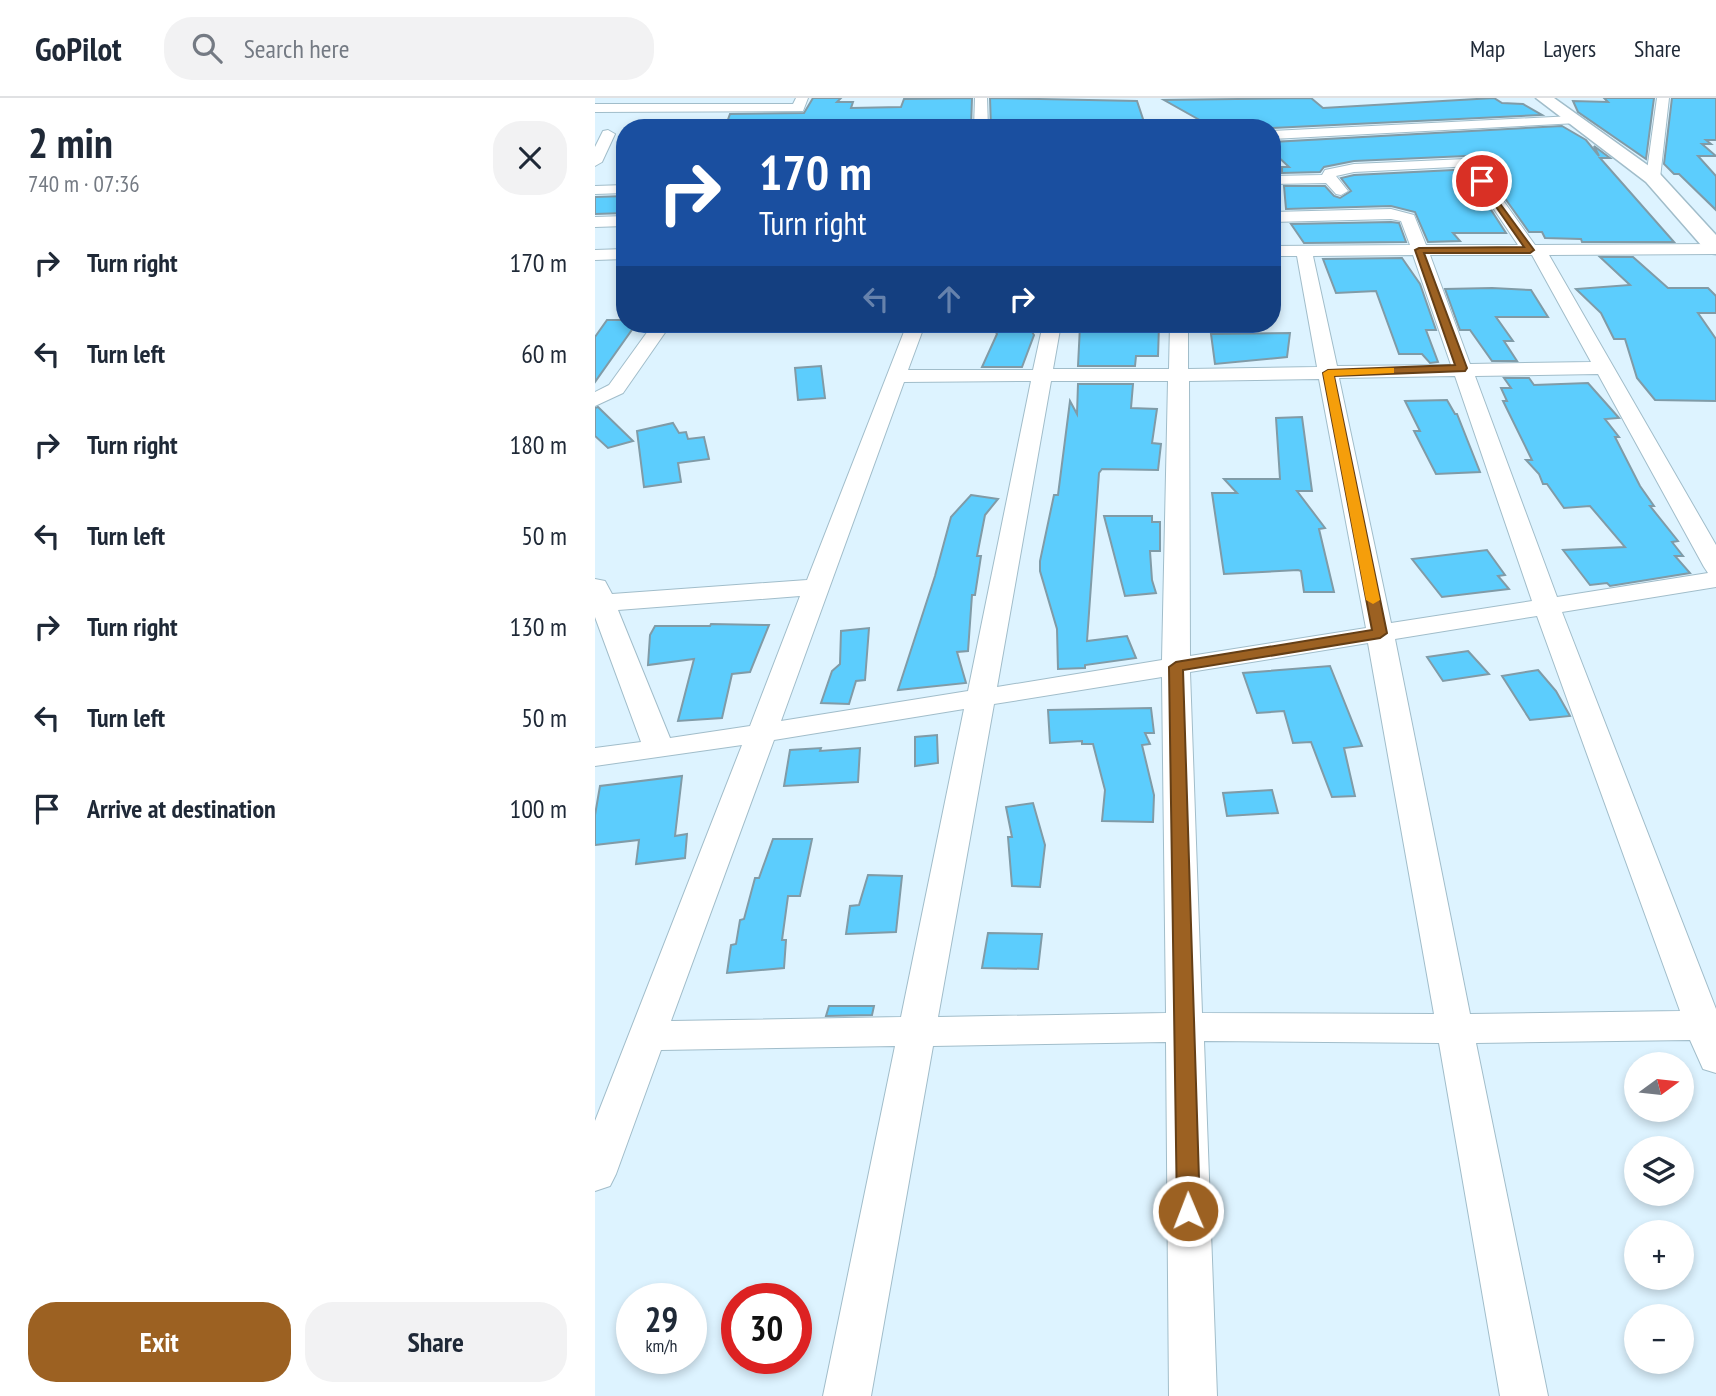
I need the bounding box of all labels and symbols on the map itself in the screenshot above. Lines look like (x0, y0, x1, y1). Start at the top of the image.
pin (1452, 151, 1512, 211)
north arrow (1624, 1052, 1694, 1122)
position arrow (1151, 1174, 1225, 1248)
speed limit sign: 30 (721, 1283, 812, 1374)

